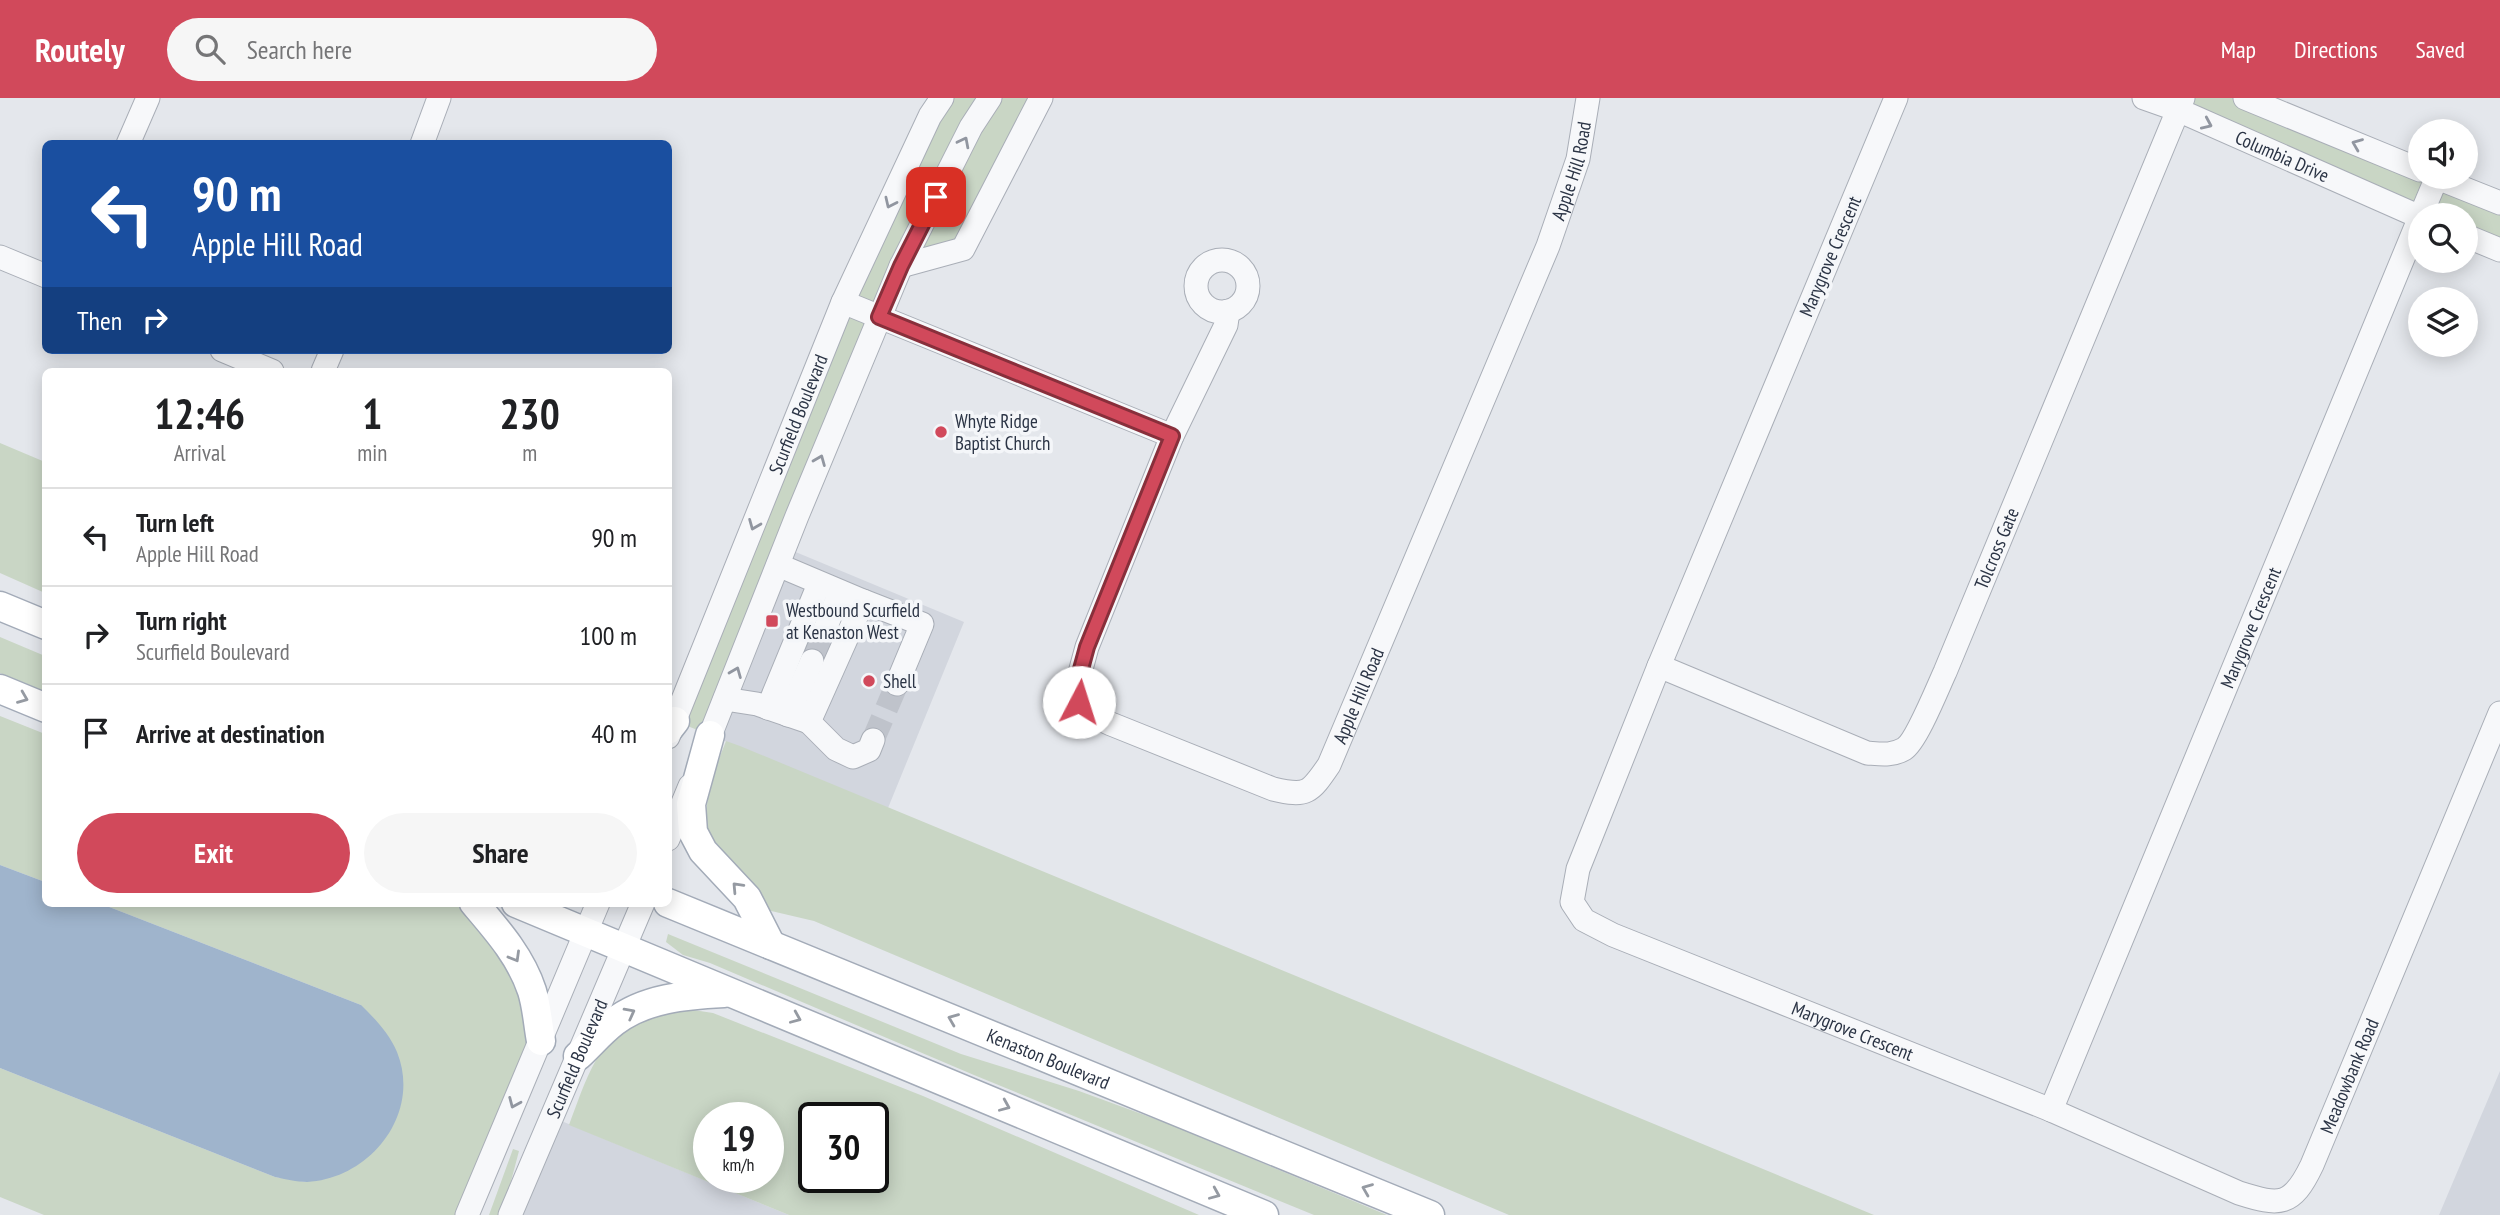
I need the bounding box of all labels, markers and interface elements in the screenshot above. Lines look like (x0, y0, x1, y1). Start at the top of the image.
search box (167, 18, 657, 81)
text: Routely (35, 28, 125, 71)
icon: search (191, 30, 229, 68)
text: Search here (247, 33, 352, 66)
text: Map (2221, 34, 2256, 65)
text: Directions (2294, 34, 2378, 65)
text: Saved (2416, 34, 2465, 65)
one-way arrow (2200, 116, 2213, 130)
map controls (2408, 119, 2478, 357)
button: sound (2408, 119, 2478, 189)
street label: Apple Hill Road (1546, 120, 1596, 223)
street label: Columbia Drive (2232, 125, 2333, 187)
one-way arrow (955, 136, 969, 149)
one-way arrow (2352, 139, 2364, 153)
text: 90 m (192, 161, 281, 225)
pin (906, 167, 966, 227)
icon: left (77, 168, 168, 259)
icon: arrive (917, 178, 955, 216)
street label: Marygrove Crescent (1794, 191, 1866, 320)
one-way arrow (884, 196, 898, 208)
button: search (2408, 203, 2478, 273)
text: Apple Hill Road (192, 223, 363, 265)
button: layers (2408, 287, 2478, 357)
icon: right (136, 301, 174, 339)
text: Then (77, 304, 122, 337)
street label: Scurfield Boulevard (763, 351, 833, 478)
text: 12:46 (154, 386, 245, 441)
text: 1 (362, 386, 382, 441)
text: 230 (500, 386, 560, 441)
place label: Whyte Ridge Baptist Church (955, 409, 1050, 455)
marker: Whyte Ridge Baptist Church (933, 424, 949, 440)
text: Arrival (174, 438, 226, 467)
text: min (357, 438, 387, 467)
text: m (522, 438, 537, 467)
one-way arrow (812, 455, 826, 468)
street label: Tolcross Gate (1969, 504, 2024, 593)
text: Turn left (136, 506, 214, 539)
icon: left (77, 518, 115, 556)
one-way arrow (748, 519, 762, 531)
text: 90 m (591, 521, 637, 554)
text: Apple Hill Road (136, 539, 259, 568)
street label: Marygrove Crescent (2215, 563, 2286, 692)
place label: Westbound Scurfield at Kenaston West (786, 598, 920, 644)
text: Turn right (136, 604, 227, 637)
marker: Westbound Scurfield at Kenaston West (764, 613, 780, 629)
icon: right (77, 616, 115, 654)
text: 100 m (579, 619, 637, 652)
text: Scurfield Boulevard (136, 637, 290, 666)
street label: Apple Hill Road (1327, 644, 1389, 747)
position arrow (1042, 665, 1116, 739)
one-way arrow (727, 666, 741, 678)
place label: Shell (883, 669, 917, 693)
marker: Shell (861, 673, 877, 689)
one-way arrow (16, 690, 28, 704)
icon: arrive (77, 714, 115, 752)
text: Arrive at destination (136, 717, 325, 750)
text: 40 m (591, 717, 637, 750)
button: Exit (77, 813, 350, 893)
button: Share (364, 813, 637, 893)
one-way arrow (732, 882, 745, 895)
one-way arrow (507, 950, 520, 963)
street label: Scurfield Boulevard (541, 995, 613, 1122)
street label: Marygrove Crescent (1789, 996, 1918, 1066)
one-way arrow (623, 1008, 636, 1021)
one-way arrow (789, 1010, 801, 1024)
one-way arrow (947, 1014, 959, 1028)
street label: Meadowbank Road (2314, 1015, 2384, 1137)
street label: Kenaston Boulevard (983, 1023, 1113, 1095)
one-way arrow (508, 1096, 522, 1108)
one-way arrow (998, 1098, 1011, 1112)
speed limit sign: 30 (798, 1102, 889, 1193)
text: 19 (722, 1115, 755, 1161)
text: km/h (723, 1153, 754, 1176)
one-way arrow (1361, 1183, 1374, 1197)
one-way arrow (1208, 1186, 1220, 1200)

